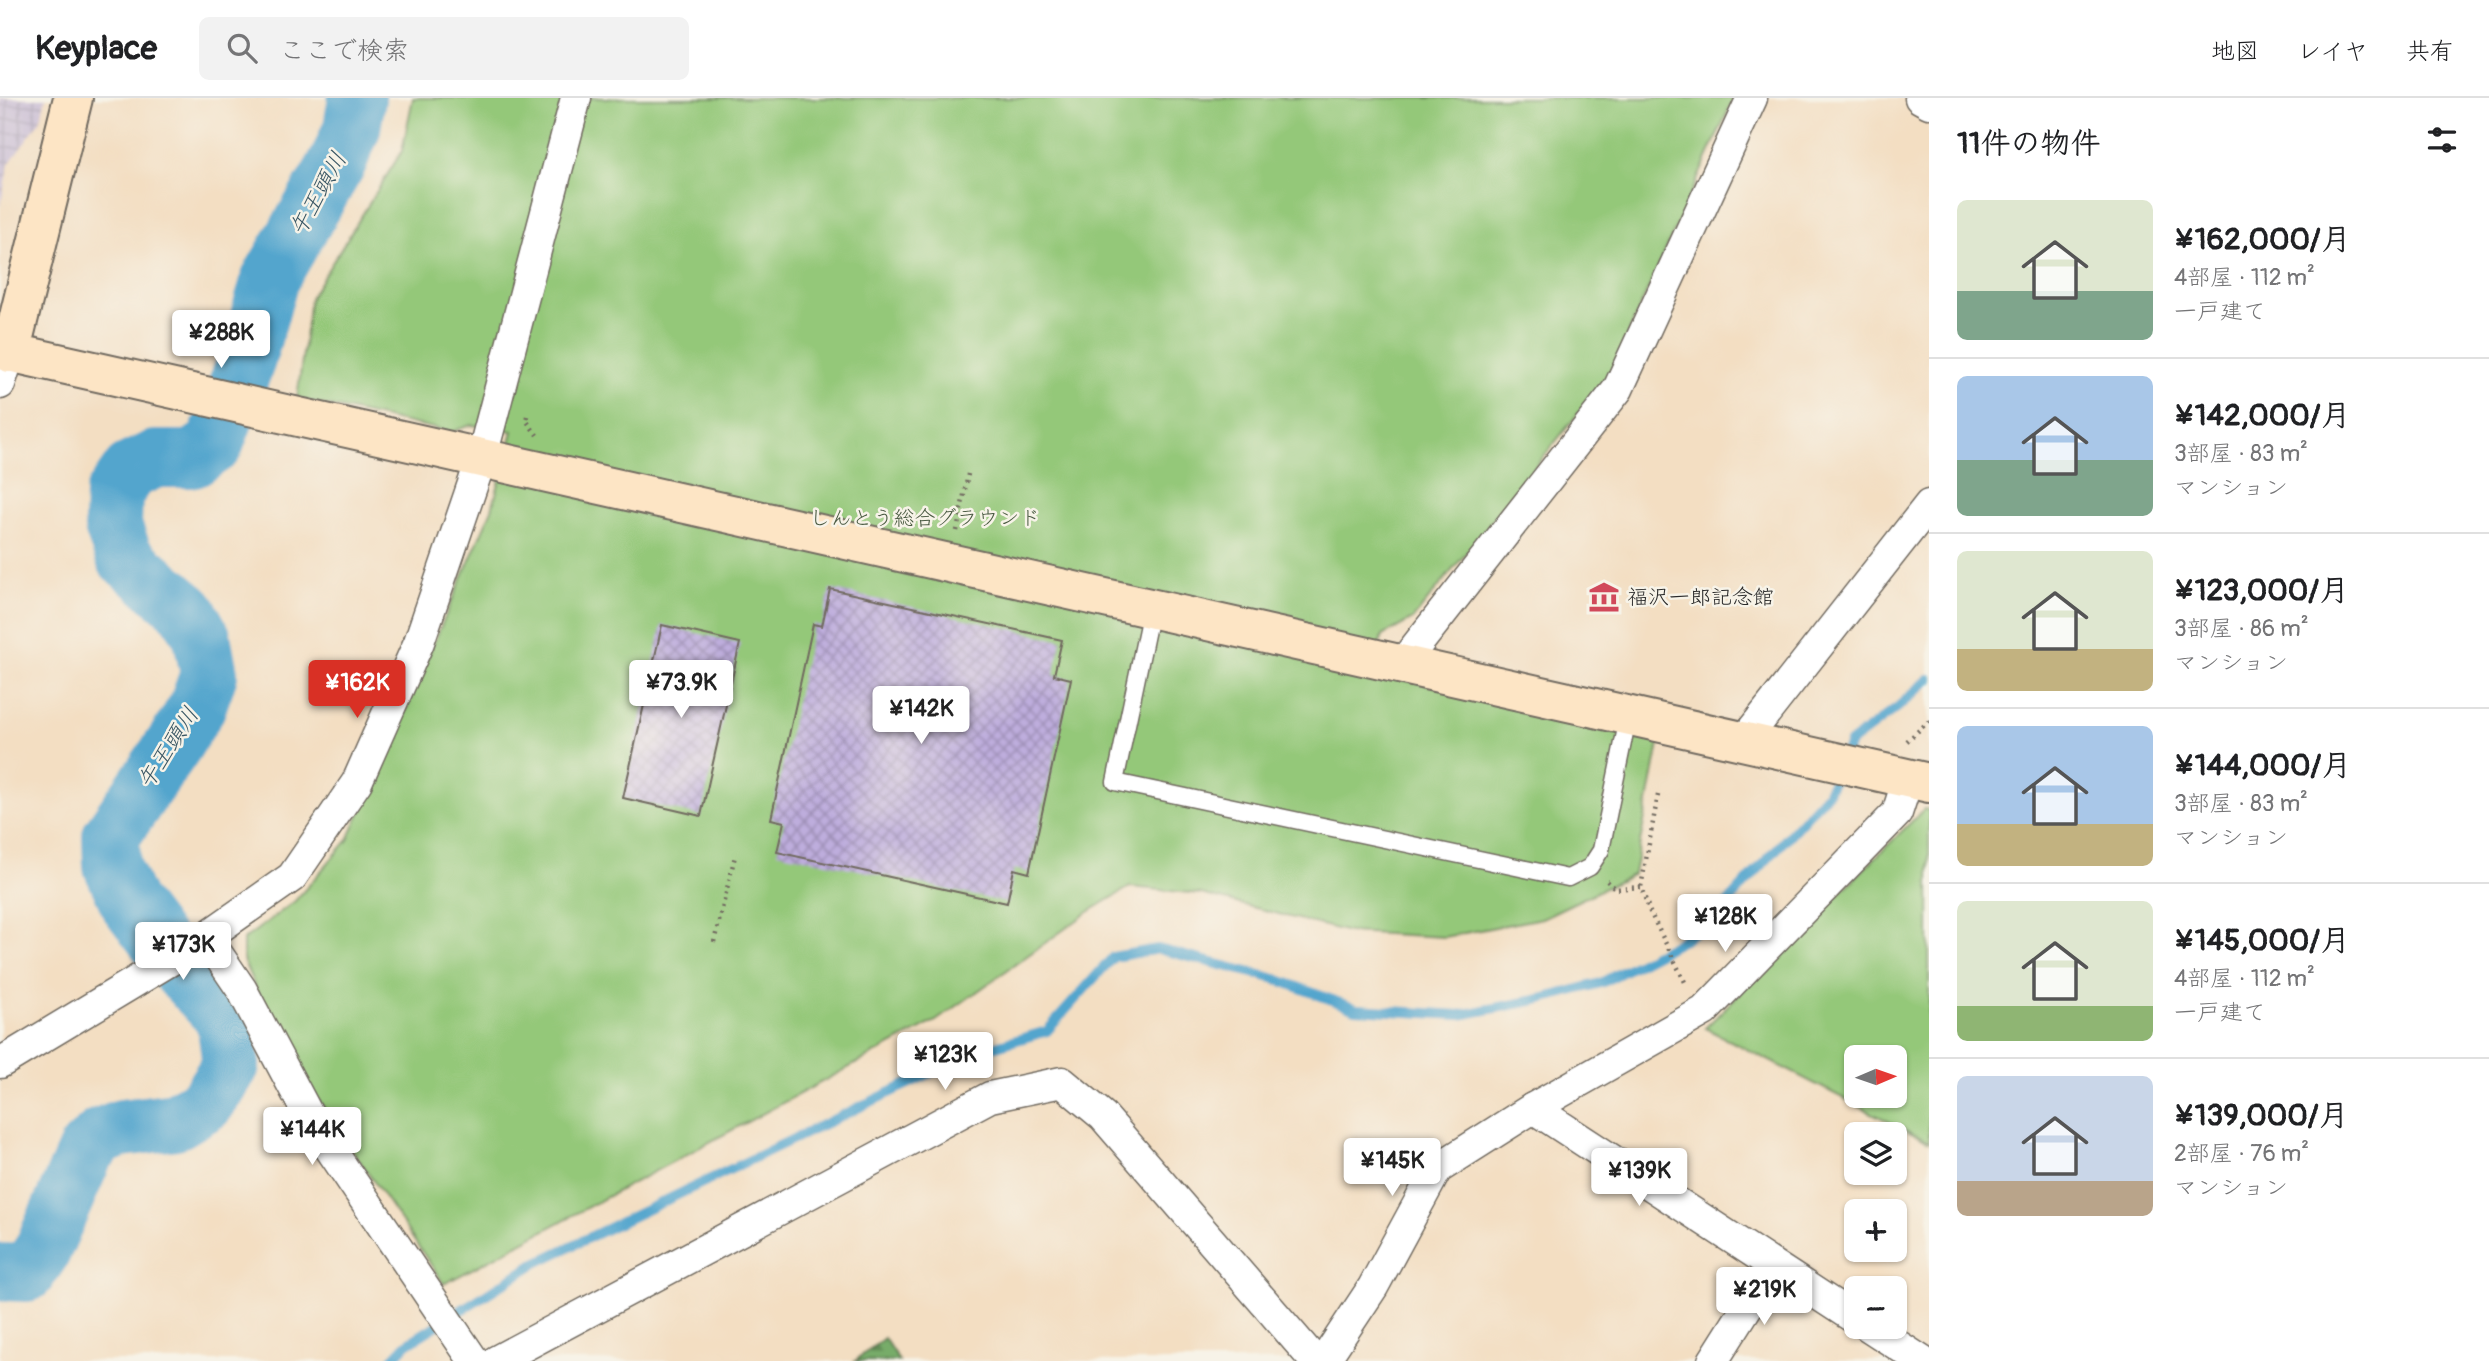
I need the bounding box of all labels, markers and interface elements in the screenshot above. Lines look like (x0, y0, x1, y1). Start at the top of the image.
search box (199, 17, 689, 80)
text: Keyplace (35, 28, 157, 69)
icon: search (223, 29, 261, 67)
text: ここで検索 (279, 35, 409, 67)
text: 地図 (2211, 37, 2259, 66)
text: レイヤ (2297, 37, 2368, 66)
text: 共有 (2406, 37, 2454, 66)
icon: filters (2423, 121, 2461, 159)
text: 11件の物件 (1957, 125, 2100, 162)
water label: 午王頭川 (283, 147, 353, 241)
text: ¥162,000/月 (2174, 221, 2351, 258)
icon: home (2013, 228, 2097, 312)
text: 4部屋 · 112 m² (2174, 263, 2315, 292)
text: 一戸建て (2174, 297, 2266, 326)
pin: ¥288K (172, 310, 270, 370)
text: ¥288K (188, 318, 254, 347)
text: ¥142,000/月 (2174, 397, 2351, 434)
icon: home (2013, 404, 2097, 488)
text: 3部屋 · 83 m² (2174, 439, 2308, 468)
text: マンション (2174, 473, 2288, 502)
park label: しんとう総合グラウンド (810, 505, 1041, 532)
text: ¥123,000/月 (2174, 572, 2349, 609)
icon: home (2013, 579, 2097, 663)
museum icon: 福沢一郎記念館 (1587, 580, 1621, 614)
place label: 福沢一郎記念館 (1627, 584, 1774, 611)
text: 3部屋 · 86 m² (2174, 614, 2309, 643)
text: マンション (2174, 648, 2288, 677)
pin: ¥162K (308, 660, 406, 720)
pin: ¥73.9K (624, 660, 738, 720)
text: ¥162K (324, 668, 390, 697)
text: ¥73.9K (645, 668, 717, 697)
pin: ¥142K (872, 686, 970, 746)
text: ¥142K (888, 694, 954, 723)
water label: 午王頭川 (131, 702, 205, 794)
text: ¥144,000/月 (2174, 747, 2351, 784)
icon: home (2013, 754, 2097, 838)
text: 3部屋 · 83 m² (2174, 789, 2308, 818)
text: マンション (2174, 823, 2288, 852)
pin: ¥128K (1676, 894, 1774, 954)
text: ¥128K (1693, 902, 1757, 931)
pin: ¥173K (134, 922, 232, 982)
text: ¥145,000/月 (2174, 922, 2350, 959)
icon: home (2013, 929, 2097, 1013)
text: ¥173K (151, 930, 215, 959)
text: 4部屋 · 112 m² (2174, 964, 2315, 993)
text: 一戸建て (2174, 998, 2266, 1027)
pin: ¥123K (896, 1032, 994, 1092)
text: ¥123K (913, 1040, 977, 1069)
north arrow (1844, 1045, 1908, 1108)
map controls (1844, 1045, 1907, 1339)
text: ¥139,000/月 (2174, 1097, 2349, 1134)
icon: home (2013, 1104, 2097, 1188)
pin: ¥144K (263, 1108, 361, 1167)
text: ¥144K (279, 1115, 345, 1144)
button: layers (1844, 1122, 1907, 1185)
pin: ¥145K (1343, 1138, 1441, 1198)
text: 2部屋 · 76 m² (2174, 1139, 2309, 1168)
text: ¥145K (1360, 1146, 1424, 1175)
pin: ¥139K (1590, 1148, 1688, 1208)
text: ¥139K (1607, 1156, 1671, 1185)
text: マンション (2174, 1173, 2288, 1202)
button: + (1844, 1199, 1907, 1262)
pin: ¥219K (1715, 1268, 1813, 1327)
text: ¥219K (1732, 1275, 1796, 1304)
button: − (1844, 1276, 1907, 1339)

